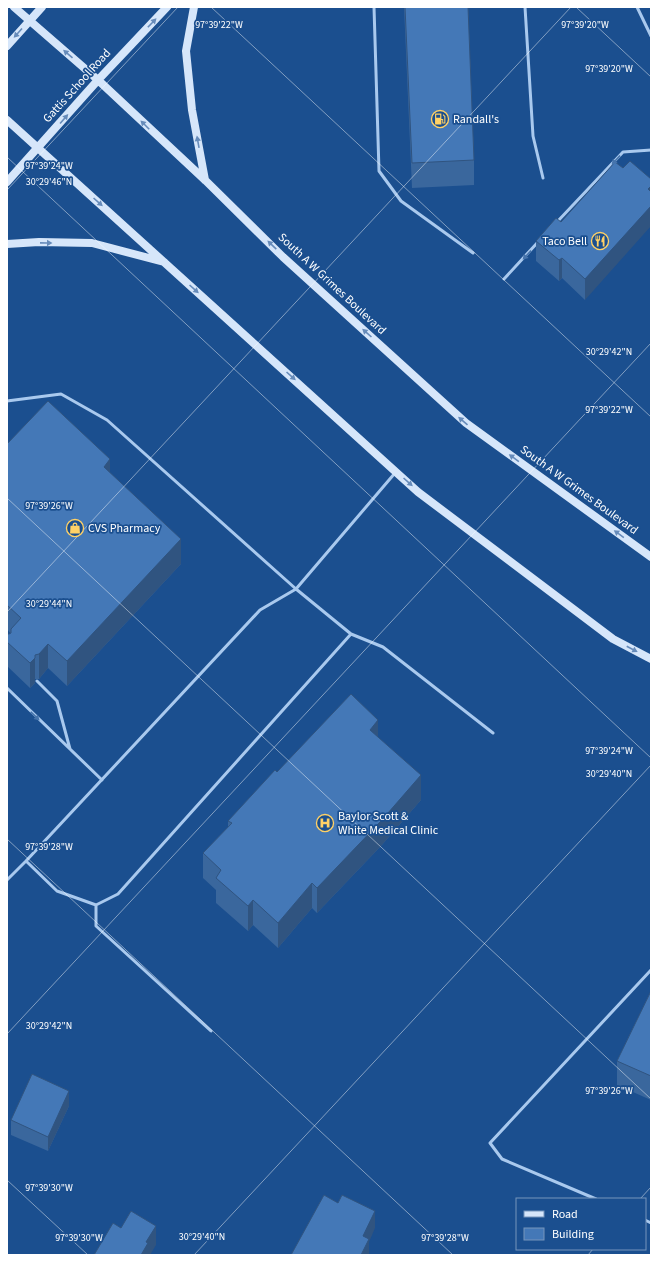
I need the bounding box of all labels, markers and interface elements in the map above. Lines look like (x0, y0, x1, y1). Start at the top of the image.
one-way arrow (147, 18, 157, 28)
text: 97°39'22"W (195, 18, 243, 32)
text: 97°39'20"W (561, 18, 609, 32)
one-way arrow (14, 28, 23, 39)
street label: Gattis School Road (39, 45, 115, 127)
one-way arrow (63, 50, 74, 59)
text: 97°39'20"W (585, 62, 633, 76)
fuel station icon: Randall's (430, 109, 450, 129)
place label: Randall's (453, 111, 499, 128)
one-way arrow (59, 113, 68, 124)
one-way arrow (140, 120, 150, 130)
one-way arrow (194, 136, 200, 148)
one-way arrow (611, 155, 620, 165)
text: 97°39'24"W (25, 159, 73, 173)
text: 30°29'46"N (26, 175, 72, 189)
one-way arrow (93, 197, 103, 207)
street label: South A W Grimes Boulevard (274, 229, 390, 339)
restaurant icon: Taco Bell (590, 231, 610, 251)
place label: Taco Bell (542, 233, 587, 250)
one-way arrow (40, 239, 52, 246)
one-way arrow (267, 240, 277, 250)
one-way arrow (522, 250, 531, 260)
one-way arrow (189, 285, 200, 294)
one-way arrow (362, 329, 372, 338)
text: 30°29'42"N (586, 345, 632, 359)
one-way arrow (286, 372, 296, 381)
text: 97°39'22"W (585, 403, 633, 417)
one-way arrow (458, 416, 468, 425)
street label: South A W Grimes Boulevard (516, 441, 642, 539)
one-way arrow (508, 454, 519, 462)
one-way arrow (403, 478, 413, 487)
text: 97°39'26"W (25, 499, 73, 513)
shop icon: CVS Pharmacy (65, 518, 85, 538)
place label: CVS Pharmacy (88, 520, 161, 537)
one-way arrow (614, 530, 625, 538)
text: 30°29'44"N (26, 597, 72, 611)
one-way arrow (626, 646, 638, 652)
one-way arrow (30, 711, 40, 720)
text: 97°39'24"W (585, 744, 633, 758)
text: 30°29'40"N (586, 767, 632, 781)
place label: Baylor Scott & White Medical Clinic (338, 808, 439, 839)
hospital icon: Baylor Scott & White Medical Clinic (315, 813, 335, 833)
text: 97°39'28"W (25, 840, 73, 854)
text: 30°29'42"N (26, 1019, 72, 1033)
text: 97°39'26"W (585, 1084, 633, 1098)
text: 97°39'30"W (25, 1181, 73, 1195)
legend (516, 1198, 646, 1250)
text: Road (552, 1206, 578, 1223)
text: Building (552, 1226, 594, 1243)
text: 30°29'40"N (179, 1230, 225, 1244)
text: 97°39'30"W (55, 1231, 103, 1245)
text: 97°39'28"W (421, 1231, 469, 1245)

